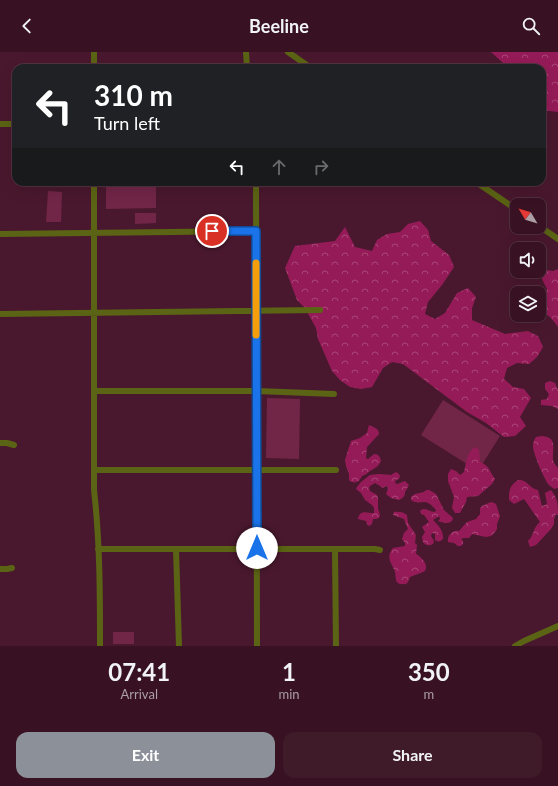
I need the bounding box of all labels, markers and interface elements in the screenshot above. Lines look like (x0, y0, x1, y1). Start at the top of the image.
icon: back (16, 15, 38, 37)
text: Beeline (249, 15, 309, 37)
icon: search (520, 15, 542, 37)
text: 310 m (94, 78, 173, 112)
icon: left (28, 80, 80, 132)
text: Turn left (94, 112, 160, 134)
icon: left (226, 156, 248, 178)
icon: ahead (268, 156, 290, 178)
icon: right (310, 156, 332, 178)
north arrow (510, 198, 546, 234)
map controls (510, 198, 546, 322)
pin (195, 214, 229, 248)
icon: arrive (201, 220, 223, 242)
button: sound (510, 242, 546, 278)
button: layers (510, 286, 546, 322)
position arrow (236, 527, 278, 569)
text: 07:41 (108, 657, 170, 686)
text: 1 (282, 657, 296, 686)
text: 350 (408, 657, 450, 686)
text: Arrival (121, 686, 158, 702)
text: min (279, 686, 300, 702)
text: m (423, 686, 434, 702)
button: Exit (16, 732, 275, 778)
button: Share (283, 732, 542, 778)

